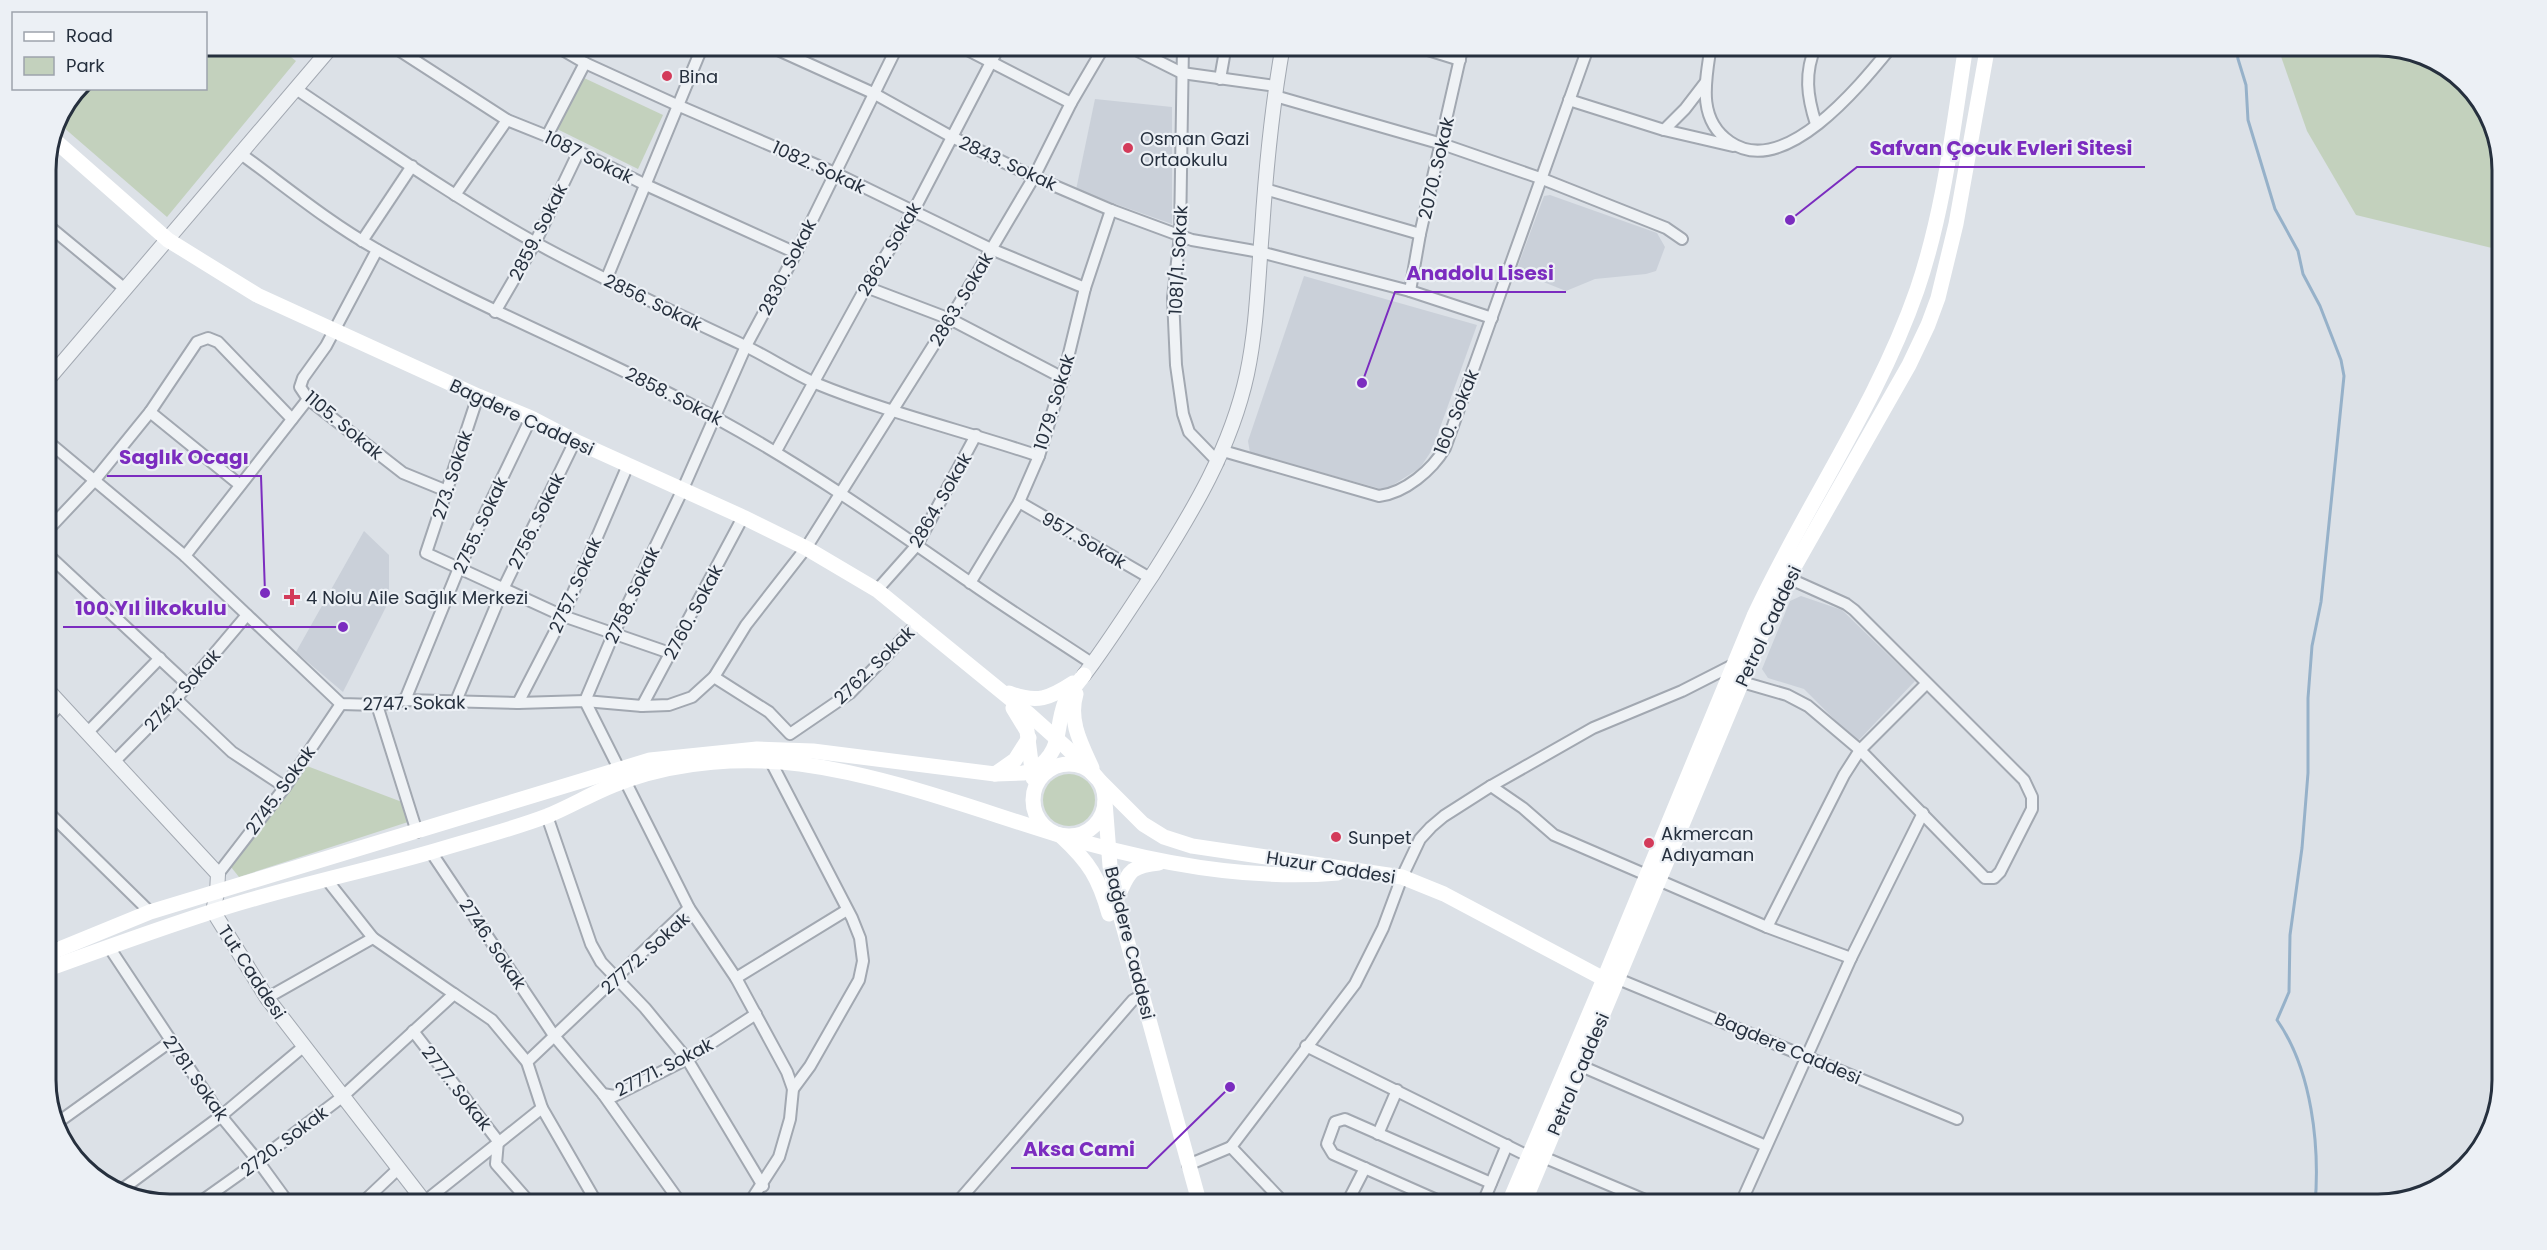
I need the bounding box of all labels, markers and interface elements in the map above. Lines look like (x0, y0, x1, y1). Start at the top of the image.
legend (12, 12, 207, 90)
text: Road (66, 23, 113, 48)
text: Park (66, 53, 105, 78)
place label: Bina (679, 64, 718, 89)
marker: Bina (660, 69, 674, 83)
street label: 2070. Sokak (1412, 114, 1460, 222)
street label: 1087 Sokak (540, 125, 638, 190)
place label: Osman Gazi Ortaokulu (1140, 126, 1249, 172)
street label: 2843. Sokak (955, 129, 1062, 197)
callout: Safvan Çocuk Evleri Sitesi (1857, 129, 2145, 167)
text: Safvan Çocuk Evleri Sitesi (1869, 134, 2133, 162)
street label: 1082. Sokak (768, 135, 870, 200)
marker: Osman Gazi Ortaokulu (1121, 141, 1135, 155)
street label: 2859. Sokak (503, 179, 573, 285)
street label: 2862. Sokak (851, 197, 927, 300)
street label: 1081/1. Sokak (1163, 204, 1193, 316)
street label: 2830. Sokak (752, 214, 822, 319)
street label: 2863. Sokak (923, 247, 999, 350)
callout: Anadolu Lisesi (1395, 254, 1566, 292)
text: Anadolu Lisesi (1406, 259, 1554, 287)
street label: 2856. Sokak (600, 268, 707, 337)
street label: 1079. Sokak (1027, 350, 1081, 453)
street label: 2858. Sokak (621, 361, 727, 431)
street label: 160. Sokak (1428, 365, 1485, 458)
street label: Bagdere Caddesi (446, 373, 598, 461)
street label: 1105. Sokak (299, 385, 389, 466)
street label: 273. Sokak (426, 427, 478, 523)
callout: Saglık Ocagı (107, 438, 261, 476)
text: Saglık Ocagı (119, 443, 249, 471)
street label: 2864. Sokak (903, 447, 978, 552)
street label: 2756. Sokak (502, 468, 570, 573)
street label: 2755. Sokak (447, 472, 514, 577)
street label: 957. Sokak (1037, 506, 1132, 575)
street label: 2757. Sokak (543, 532, 608, 637)
street label: 2758. Sokak (599, 542, 666, 648)
street label: 2760. Sokak (657, 559, 729, 664)
street label: Petrol Caddesi (1729, 561, 1807, 691)
place label: 4 Nolu Aile Sağlık Merkezi (306, 585, 528, 610)
marker: 4 Nolu Aile Sağlık Merkezi (283, 588, 301, 606)
callout: 100.Yıl İlkokulu (63, 589, 239, 627)
text: 100.Yıl İlkokulu (75, 594, 227, 622)
street label: 2762. Sokak (828, 620, 920, 710)
street label: 2742. Sokak (138, 643, 226, 737)
street label: 2747. Sokak (362, 690, 466, 716)
street label: 2745. Sokak (239, 740, 321, 839)
place label: Akmercan Adıyaman (1661, 821, 1754, 867)
place label: Sunpet (1348, 825, 1412, 850)
marker: Sunpet (1329, 830, 1343, 844)
marker: Akmercan Adıyaman (1642, 836, 1656, 850)
street label: Huzur Caddesi (1265, 844, 1397, 890)
street label: Bağdere Caddesi (1099, 864, 1161, 1022)
street label: 2746. Sokak (453, 894, 533, 995)
street label: 27772. Sokak (595, 906, 695, 1000)
street label: Tut Caddesi (212, 920, 292, 1024)
street label: Bagdere Caddesi (1711, 1006, 1865, 1090)
street label: Petrol Caddesi (1541, 1009, 1615, 1139)
street label: 2781. Sokak (157, 1030, 235, 1126)
street label: 27771. Sokak (611, 1031, 718, 1102)
street label: 2777. Sokak (416, 1040, 498, 1136)
street label: 2720. Sokak (235, 1100, 333, 1182)
callout: Aksa Cami (1011, 1130, 1147, 1168)
text: Aksa Cami (1023, 1135, 1135, 1163)

